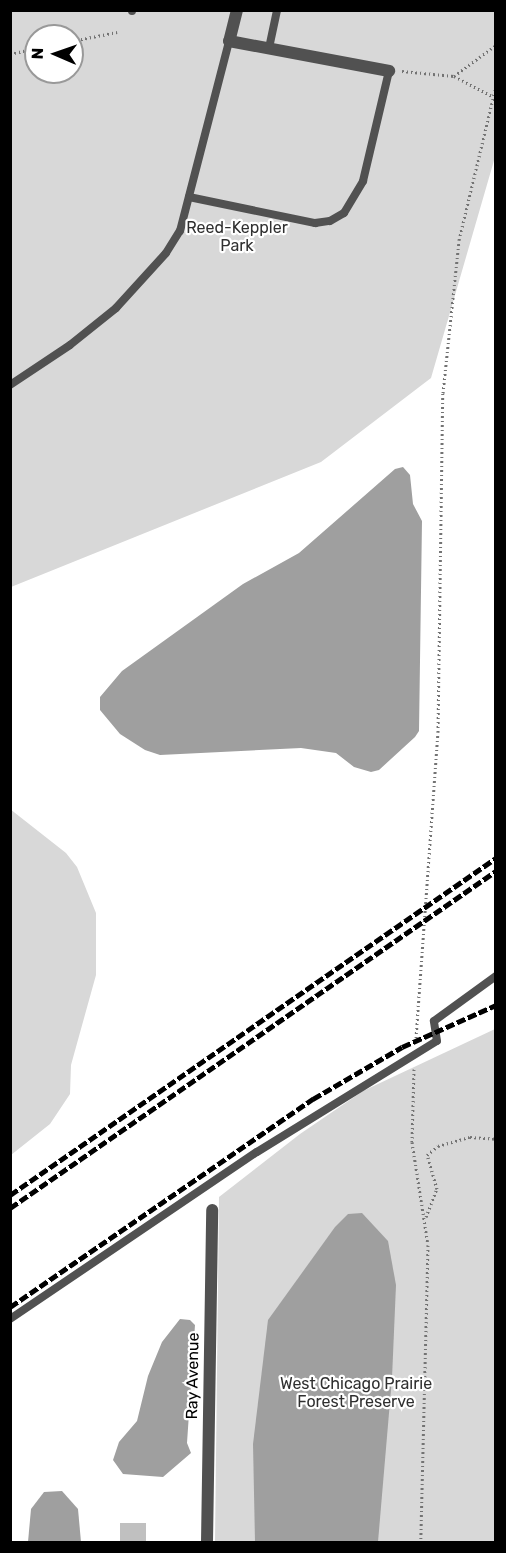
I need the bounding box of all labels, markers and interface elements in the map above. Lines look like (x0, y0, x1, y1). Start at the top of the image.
north arrow (24, 24, 84, 84)
text: N (28, 47, 47, 60)
park label: Reed-Keppler Park (186, 218, 288, 256)
street label: Ray Avenue (183, 1332, 203, 1420)
park label: West Chicago Prairie Forest Preserve (280, 1374, 432, 1412)

